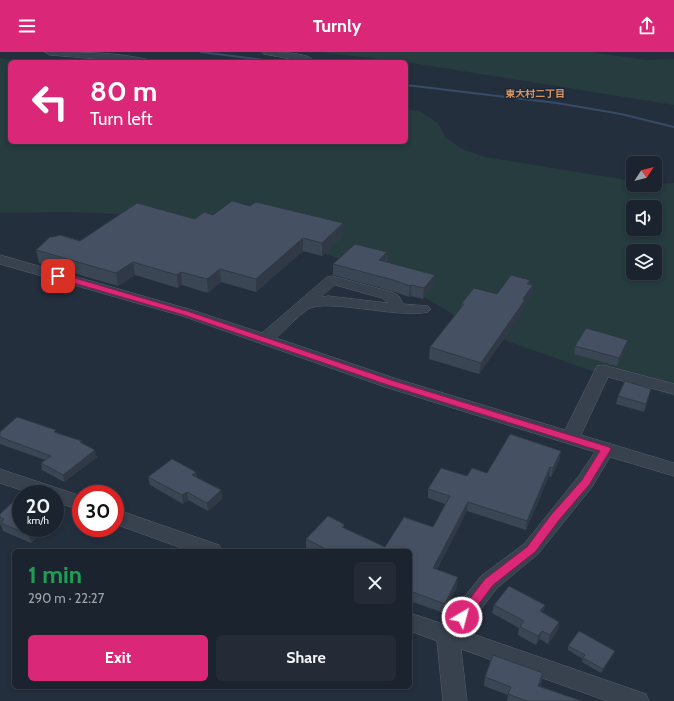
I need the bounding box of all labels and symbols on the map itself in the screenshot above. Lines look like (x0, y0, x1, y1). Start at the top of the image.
district label: 東大村二丁目 (505, 87, 565, 100)
north arrow (626, 156, 662, 192)
pin (41, 259, 75, 293)
speed limit sign: 30 (72, 485, 124, 537)
position arrow (441, 596, 483, 638)

